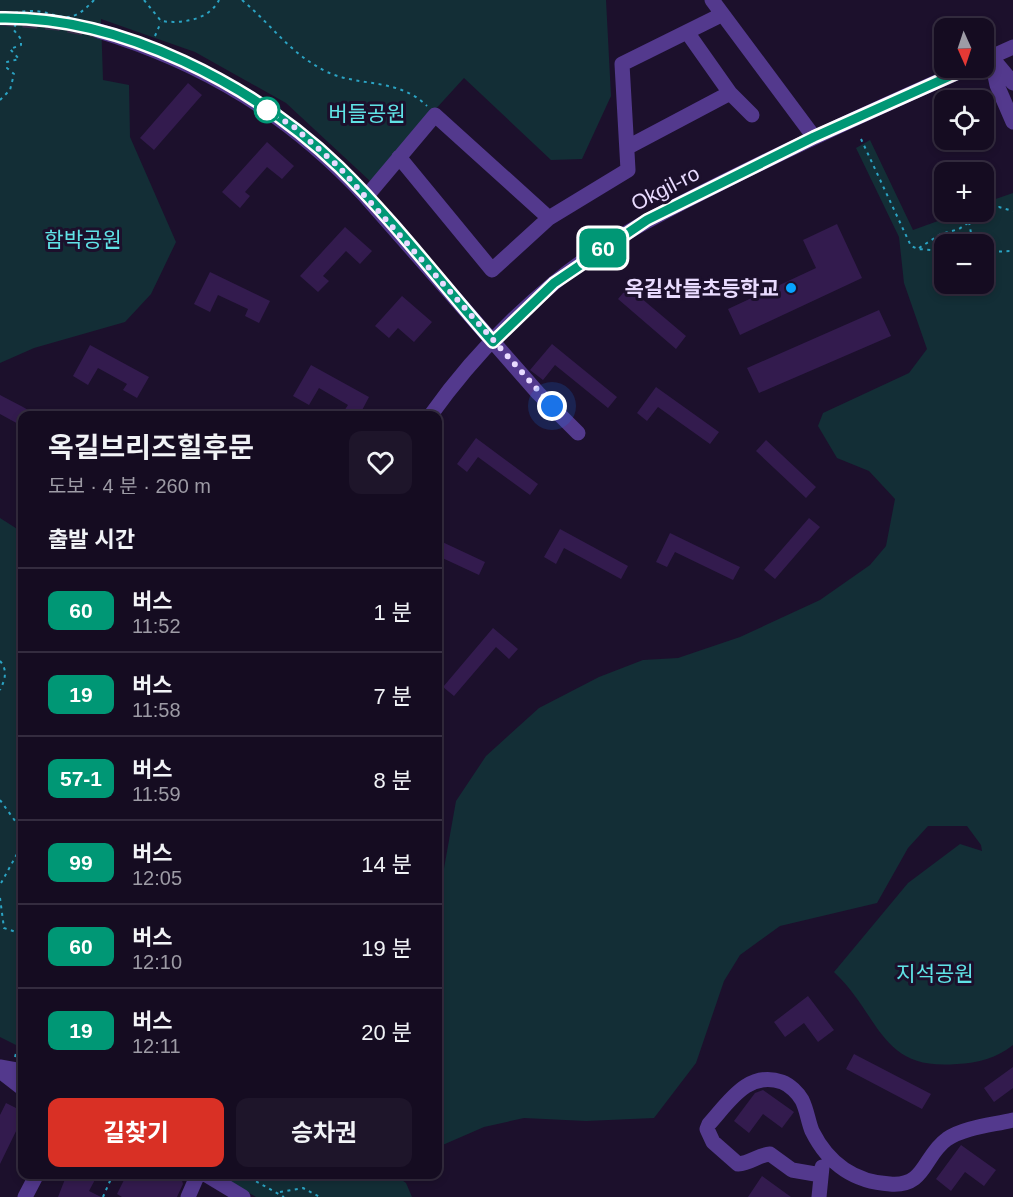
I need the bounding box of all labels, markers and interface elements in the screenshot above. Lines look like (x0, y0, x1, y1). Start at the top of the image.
north arrow (934, 18, 994, 78)
map controls (934, 18, 994, 294)
button: locate (934, 90, 994, 150)
unlabelled marker (254, 97, 280, 123)
park label: 버들공원 (328, 102, 406, 125)
street label: Okgil-ro (627, 161, 703, 215)
button: + (934, 162, 994, 222)
park label: 함박공원 (44, 228, 122, 251)
line badge: 60 (576, 228, 630, 268)
button: − (934, 234, 994, 294)
text: 60 (591, 237, 615, 260)
place label: 옥길산들초등학교 (624, 277, 779, 300)
marker: 옥길산들초등학교 (784, 281, 798, 295)
your location (537, 391, 567, 421)
button: heart (349, 431, 412, 494)
text: 옥길브리즈힐후문 (48, 432, 254, 463)
text: 도보 · 4 분 · 260 m (48, 475, 211, 497)
text: 출발 시간 (48, 527, 135, 552)
text: 버스 (132, 589, 172, 614)
text: 60 (69, 599, 93, 622)
text: 1 분 (373, 600, 412, 625)
text: 11:52 (132, 615, 181, 637)
text: 버스 (132, 673, 172, 698)
text: 19 (69, 683, 93, 706)
text: 7 분 (373, 684, 412, 709)
text: 11:58 (132, 699, 181, 721)
text: 버스 (132, 757, 173, 782)
text: 57-1 (60, 767, 102, 790)
text: 8 분 (373, 768, 412, 793)
text: 11:59 (132, 783, 181, 805)
text: 버스 (132, 841, 172, 866)
text: 99 (69, 851, 93, 874)
text: 14 분 (361, 852, 412, 877)
text: 12:05 (132, 867, 182, 889)
text: 버스 (132, 925, 172, 950)
text: 60 (69, 935, 93, 958)
text: 19 분 (361, 936, 412, 961)
text: 12:10 (132, 951, 182, 973)
park label: 지석공원 (896, 962, 974, 985)
text: 버스 (132, 1009, 172, 1034)
text: 19 (69, 1019, 93, 1042)
text: 20 분 (361, 1020, 412, 1045)
text: 12:11 (132, 1035, 181, 1057)
button: 길찾기 (48, 1098, 224, 1167)
button: 승차권 (236, 1098, 412, 1167)

